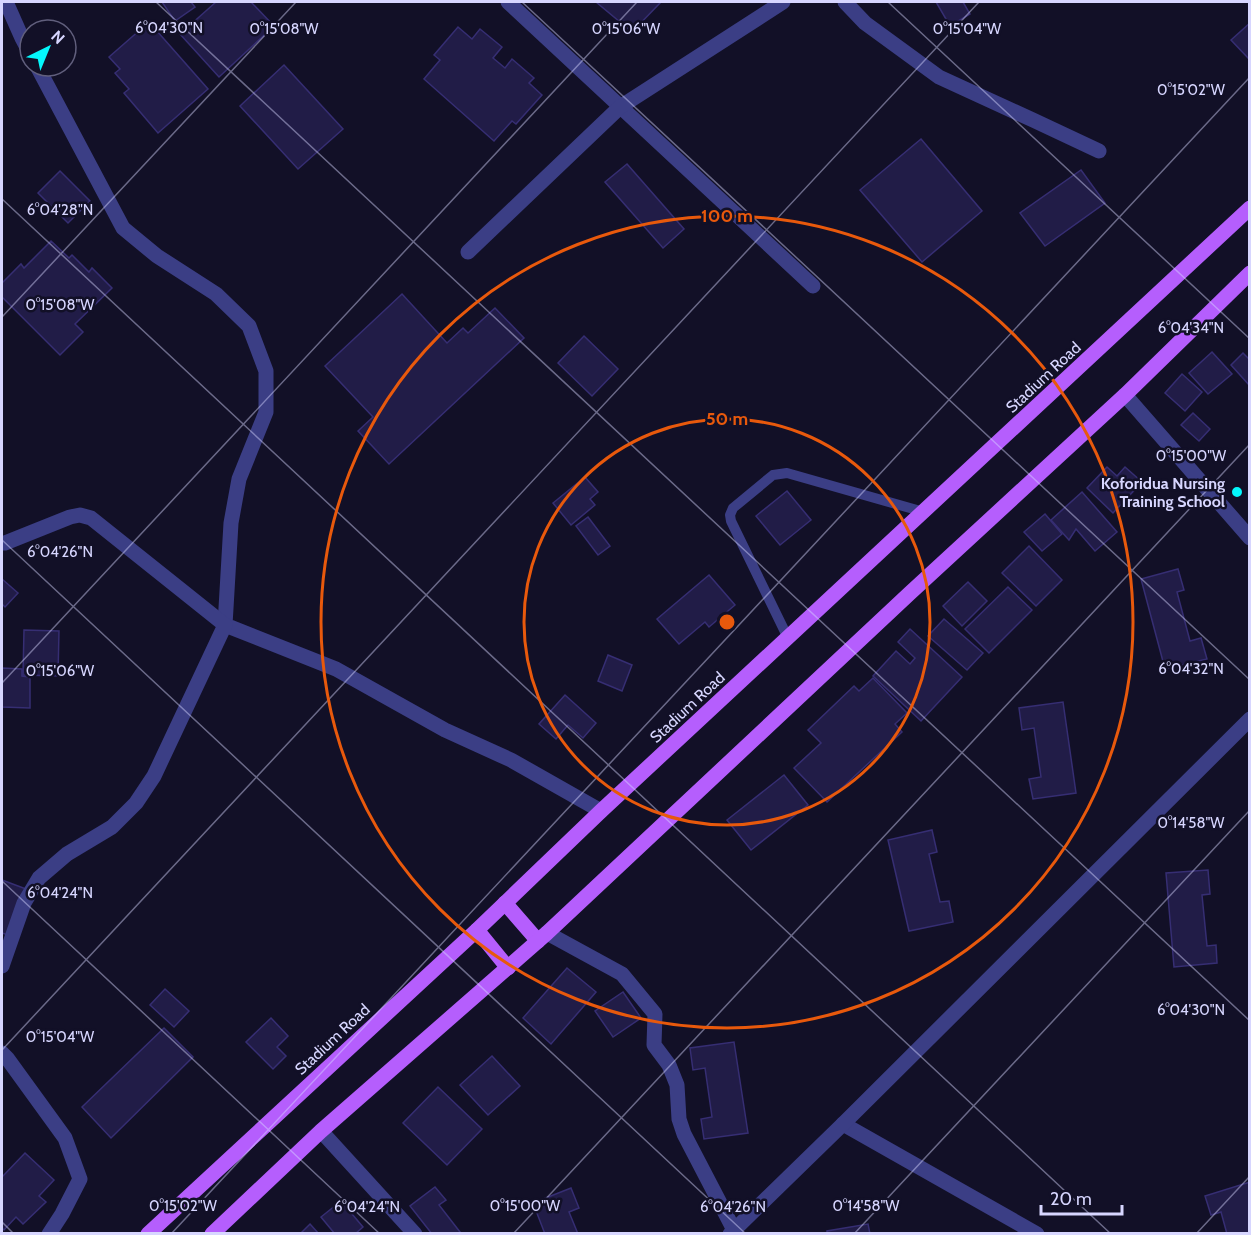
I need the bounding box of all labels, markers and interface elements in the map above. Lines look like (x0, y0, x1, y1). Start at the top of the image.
north arrow (18, 18, 78, 78)
text: 6°04'30"N (135, 19, 203, 37)
text: 0°15'08"W (250, 20, 319, 38)
text: 0°15'06"W (592, 20, 661, 38)
text: 0°15'04"W (933, 20, 1002, 38)
text: N (47, 27, 69, 48)
text: 0°15'02"W (1157, 81, 1226, 99)
text: 6°04'28"N (27, 201, 93, 219)
text: 100 m (701, 205, 753, 227)
text: 0°15'08"W (26, 296, 95, 314)
text: 6°04'34"N (1158, 319, 1224, 337)
street label: Stadium Road (1002, 338, 1085, 417)
text: 50 m (706, 408, 748, 430)
text: 0°15'00"W (1156, 447, 1227, 465)
place label: Koforidua Nursing Training School (1101, 474, 1225, 511)
marker: Koforidua Nursing Training School (1230, 485, 1244, 499)
text: 6°04'26"N (27, 543, 93, 561)
centre of rings (717, 612, 737, 632)
text: 6°04'32"N (1158, 660, 1224, 678)
text: 0°15'06"W (26, 662, 95, 680)
street label: Stadium Road (646, 668, 729, 747)
text: 0°14'58"W (1157, 814, 1225, 832)
text: 6°04'24"N (27, 884, 93, 902)
street label: Stadium Road (291, 1000, 374, 1079)
text: 6°04'30"N (1157, 1001, 1225, 1019)
text: 0°15'04"W (26, 1028, 95, 1046)
scale bar (1041, 1178, 1122, 1216)
text: 20 m (1050, 1188, 1092, 1210)
text: 0°15'02"W (149, 1197, 218, 1215)
text: 0°15'00"W (490, 1197, 561, 1215)
text: 0°14'58"W (832, 1197, 900, 1215)
text: 6°04'24"N (334, 1198, 400, 1216)
text: 6°04'26"N (700, 1198, 766, 1216)

